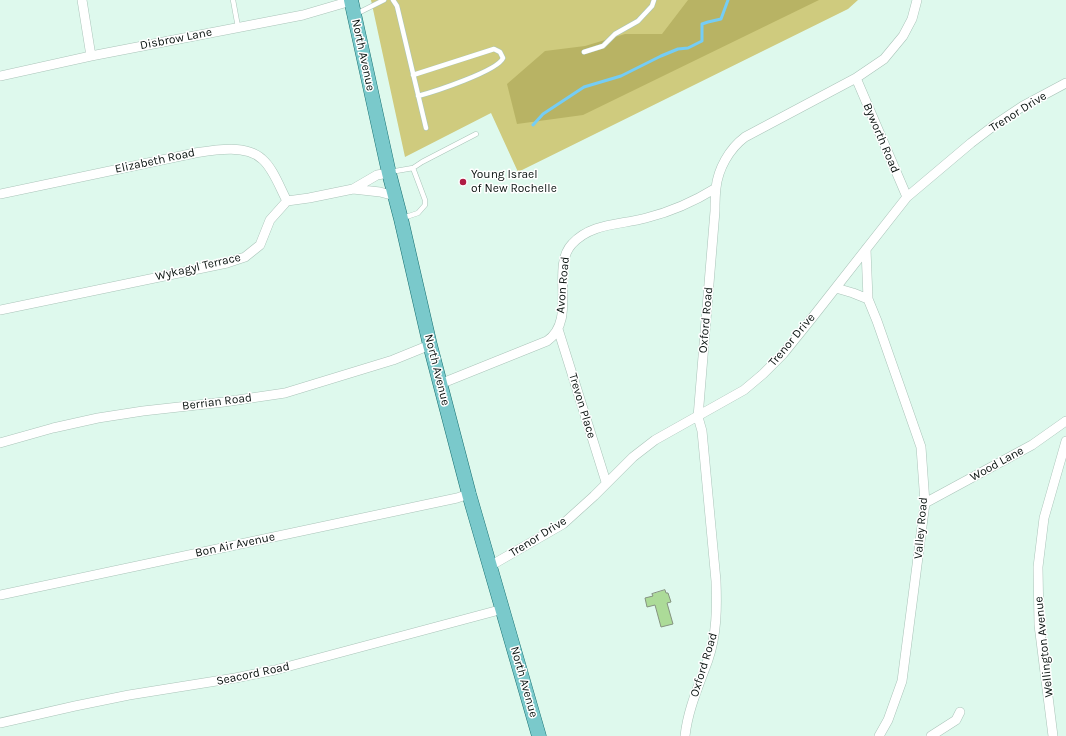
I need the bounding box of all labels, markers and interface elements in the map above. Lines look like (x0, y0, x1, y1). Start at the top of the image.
street label: North Avenue (348, 18, 378, 92)
street label: Disbrow Lane (139, 25, 213, 53)
street label: Trenor Drive (987, 89, 1049, 135)
street label: Byworth Road (860, 101, 902, 175)
street label: Elizabeth Road (114, 145, 196, 177)
place label: Young Israel of New Rochelle (471, 168, 557, 196)
marker: Young Israel of New Rochelle (458, 177, 468, 187)
street label: Wykagyl Terrace (154, 250, 242, 284)
street label: Avon Road (553, 256, 573, 314)
street label: Oxford Road (696, 286, 716, 354)
street label: Trenor Drive (766, 311, 818, 369)
street label: North Avenue (421, 333, 453, 407)
street label: Trevon Place (565, 372, 599, 440)
street label: Berrian Road (181, 391, 253, 413)
street label: Wood Lane (968, 443, 1026, 485)
street label: Valley Road (911, 497, 931, 559)
street label: Trenor Drive (507, 514, 569, 560)
street label: Bon Air Avenue (194, 530, 276, 560)
street label: Wellington Avenue (1032, 596, 1056, 698)
street label: Oxford Road (687, 631, 721, 699)
street label: North Avenue (507, 645, 541, 719)
street label: Seacord Road (215, 659, 291, 689)

